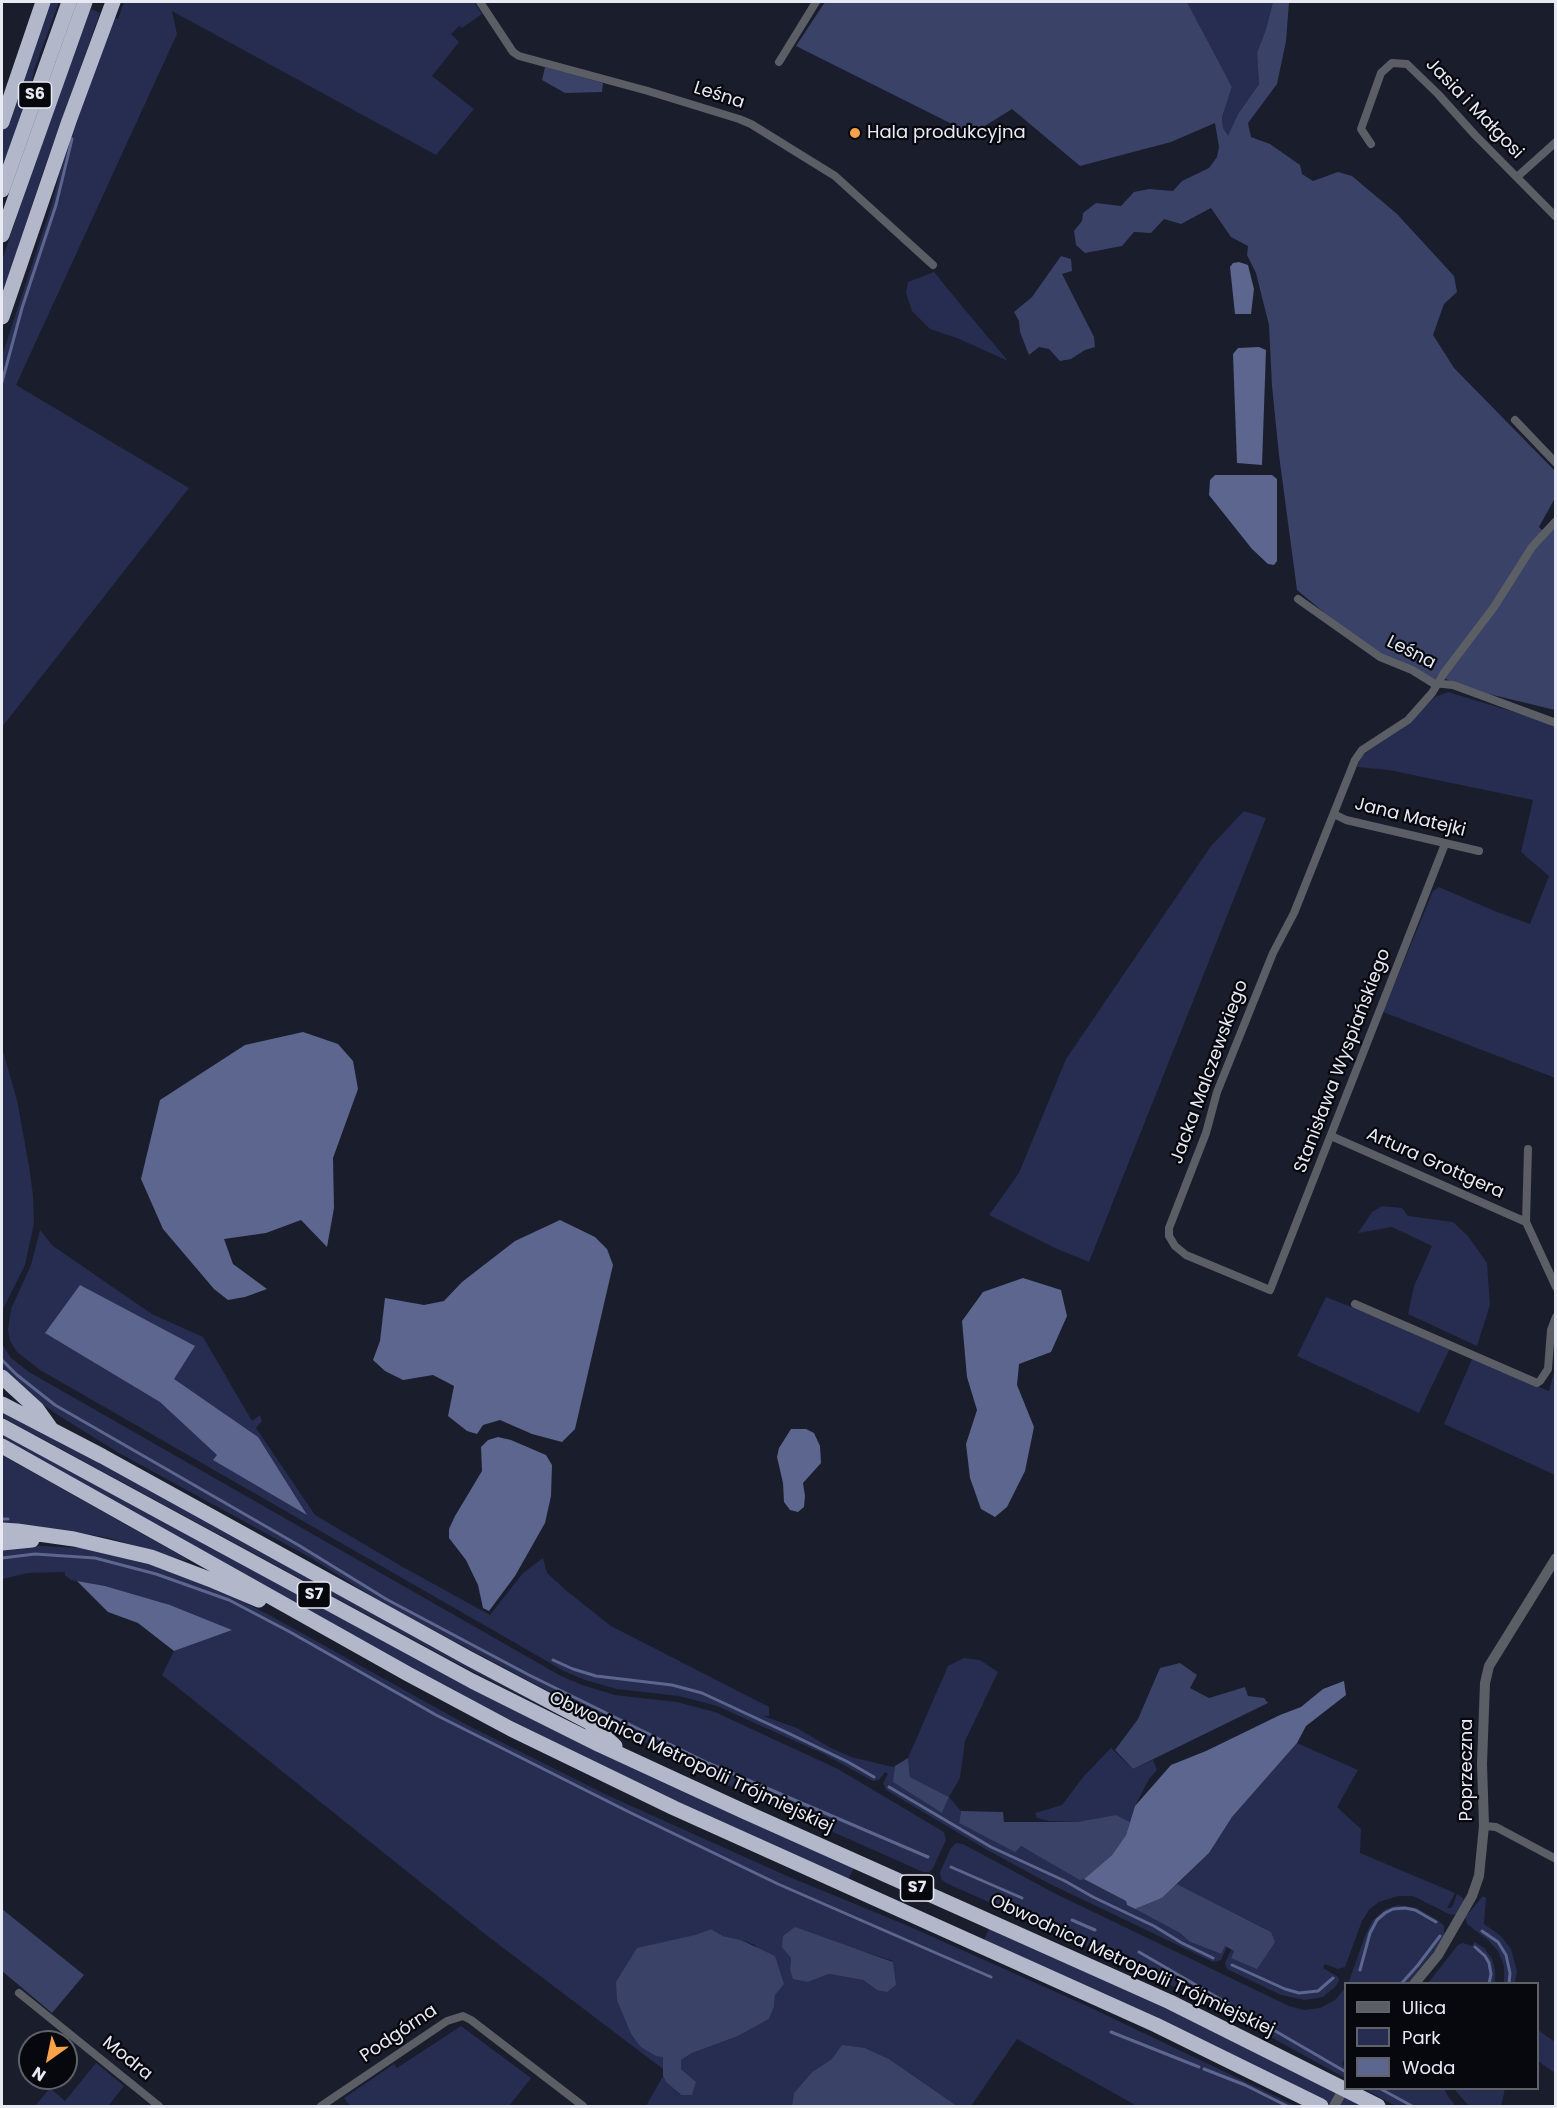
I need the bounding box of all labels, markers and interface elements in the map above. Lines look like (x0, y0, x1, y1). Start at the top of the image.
street label: Jasia i Małgosi (1421, 54, 1527, 164)
street label: Leśna (691, 78, 747, 114)
road number: S6 (18, 82, 51, 108)
place label: Hala produkcyjna (867, 122, 1026, 144)
marker: Hala produkcyjna (848, 126, 862, 140)
street label: Leśna (1383, 632, 1439, 674)
street label: Jana Matejki (1352, 794, 1468, 842)
street label: Stanisława Wyspiańskiego (1290, 946, 1396, 1176)
street label: Jacka Malczewskiego (1167, 977, 1253, 1167)
street label: Artura Grottgera (1363, 1124, 1507, 1204)
road number: S7 (298, 1582, 330, 1608)
street label: Obwodnica Metropolii Trójmiejskiej (545, 1687, 837, 1839)
street label: Poprzeczna (1456, 1719, 1478, 1821)
road number: S7 (900, 1875, 934, 1901)
street label: Obwodnica Metropolii Trójmiejskiej (986, 1890, 1278, 2042)
legend (1344, 1982, 1539, 2090)
text: Ulica (1402, 1995, 1446, 2020)
street label: Podgórna (356, 2000, 442, 2068)
text: Park (1402, 2025, 1441, 2050)
north arrow (18, 2030, 78, 2090)
street label: Modra (98, 2032, 156, 2086)
text: Woda (1402, 2055, 1455, 2080)
text: N (28, 2061, 50, 2087)

